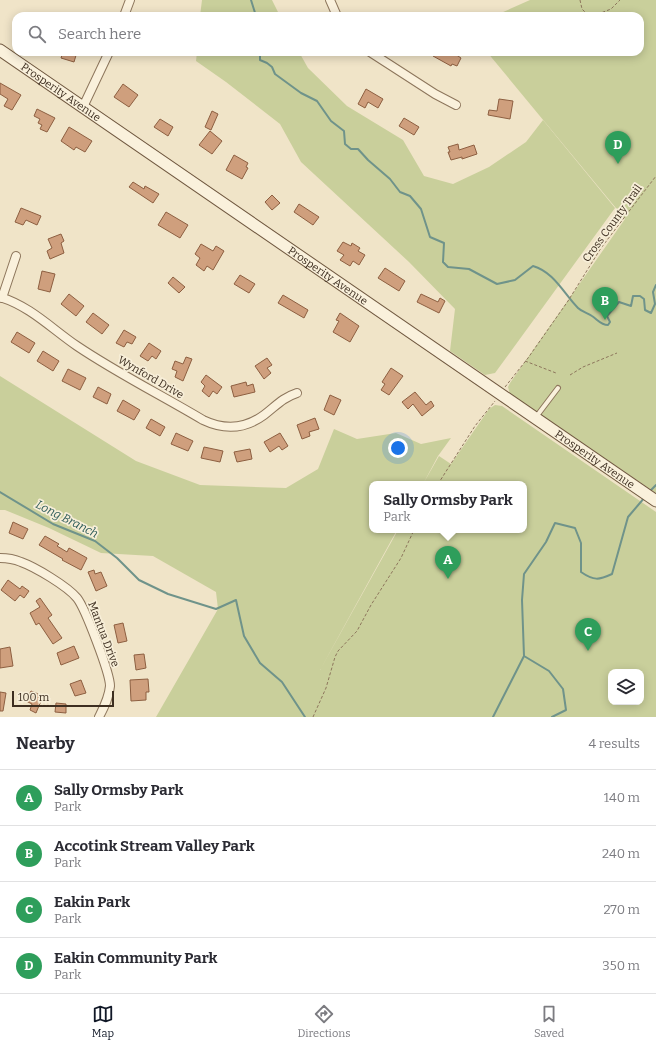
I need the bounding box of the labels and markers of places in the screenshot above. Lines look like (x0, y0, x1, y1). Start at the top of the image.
pin: D (605, 131, 631, 164)
pin: B (592, 287, 618, 320)
pin: A (435, 546, 461, 579)
pin: C (575, 618, 601, 651)

